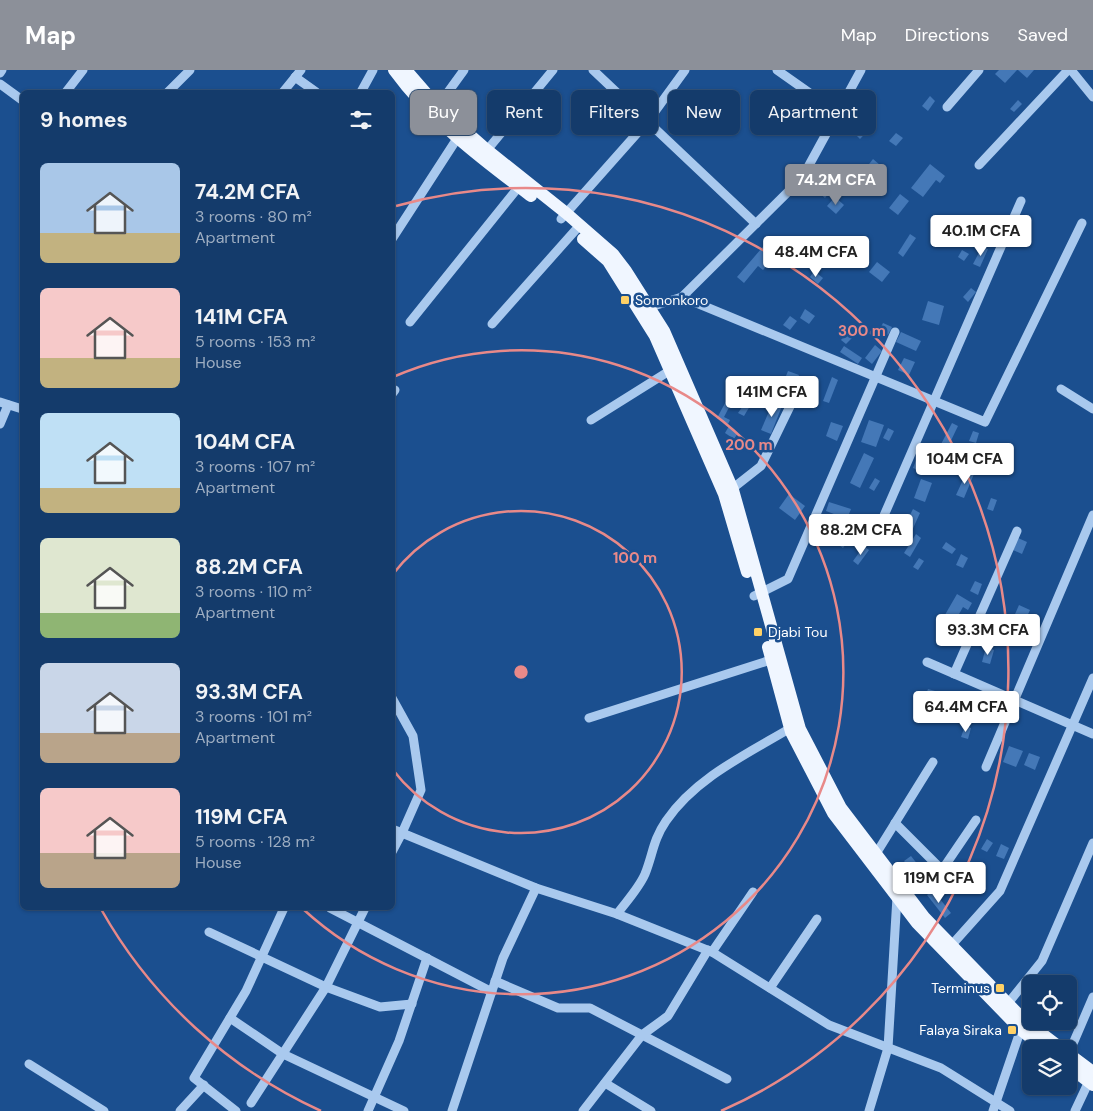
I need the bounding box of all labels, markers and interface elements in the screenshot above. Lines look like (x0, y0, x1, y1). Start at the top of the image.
text: Map (25, 20, 76, 51)
text: Map (841, 23, 877, 47)
text: Directions (905, 23, 990, 47)
text: Saved (1018, 23, 1068, 47)
chip: Buy (410, 90, 477, 135)
chip: Rent (487, 90, 561, 135)
chip: Filters (571, 90, 658, 135)
chip: New (668, 90, 740, 135)
chip: Apartment (750, 90, 876, 135)
text: 9 homes (40, 106, 128, 134)
icon: filters (347, 106, 375, 134)
pin: 74.2M CFA (779, 164, 893, 206)
text: 74.2M CFA (796, 169, 876, 190)
text: 74.2M CFA (195, 178, 300, 206)
icon: home (80, 183, 140, 243)
text: 3 rooms · 80 m² (195, 206, 312, 227)
pin: 40.1M CFA (924, 214, 1038, 257)
text: 40.1M CFA (941, 220, 1021, 241)
text: Apartment (195, 227, 275, 248)
pin: 48.4M CFA (759, 236, 873, 278)
text: 48.4M CFA (774, 241, 858, 262)
place label: Somonkoro (635, 291, 708, 309)
marker: Somonkoro (619, 294, 631, 306)
text: 141M CFA (195, 303, 288, 331)
icon: home (80, 308, 140, 368)
text: 300 m (838, 321, 886, 341)
text: 5 rooms · 153 m² (195, 331, 316, 352)
text: House (195, 352, 242, 373)
pin: 141M CFA (720, 376, 824, 418)
text: 141M CFA (737, 381, 807, 402)
text: 104M CFA (195, 428, 295, 456)
icon: home (80, 433, 140, 493)
text: 200 m (725, 435, 773, 455)
pin: 104M CFA (913, 442, 1017, 485)
text: 104M CFA (927, 448, 1003, 469)
text: 3 rooms · 107 m² (195, 456, 315, 477)
text: Apartment (195, 477, 275, 498)
pin: 88.2M CFA (804, 514, 918, 556)
text: 88.2M CFA (820, 519, 902, 540)
text: 100 m (613, 548, 657, 568)
text: 88.2M CFA (195, 553, 303, 581)
icon: home (80, 558, 140, 618)
text: 3 rooms · 110 m² (195, 581, 312, 602)
text: Apartment (195, 602, 275, 623)
pin: 93.3M CFA (931, 614, 1045, 656)
text: 93.3M CFA (947, 619, 1029, 640)
place label: Djabi Tou (768, 623, 827, 641)
marker: Djabi Tou (752, 626, 764, 638)
centre of rings (512, 663, 530, 681)
text: 93.3M CFA (195, 678, 303, 706)
icon: home (80, 683, 140, 743)
pin: 64.4M CFA (909, 690, 1023, 733)
text: 64.4M CFA (924, 696, 1008, 717)
text: 3 rooms · 101 m² (195, 706, 312, 727)
text: Apartment (195, 727, 275, 748)
text: 119M CFA (195, 803, 288, 831)
icon: home (80, 808, 140, 868)
text: 5 rooms · 128 m² (195, 831, 315, 852)
text: House (195, 852, 242, 873)
pin: 119M CFA (887, 862, 991, 904)
text: 119M CFA (904, 867, 974, 888)
map controls (1022, 975, 1077, 1095)
button: locate (1022, 975, 1077, 1030)
place label: Terminus (931, 979, 990, 997)
marker: Terminus (994, 982, 1006, 994)
place label: Falaya Siraka (919, 1021, 1002, 1039)
marker: Falaya Siraka (1006, 1024, 1018, 1036)
button: layers (1022, 1040, 1077, 1095)

